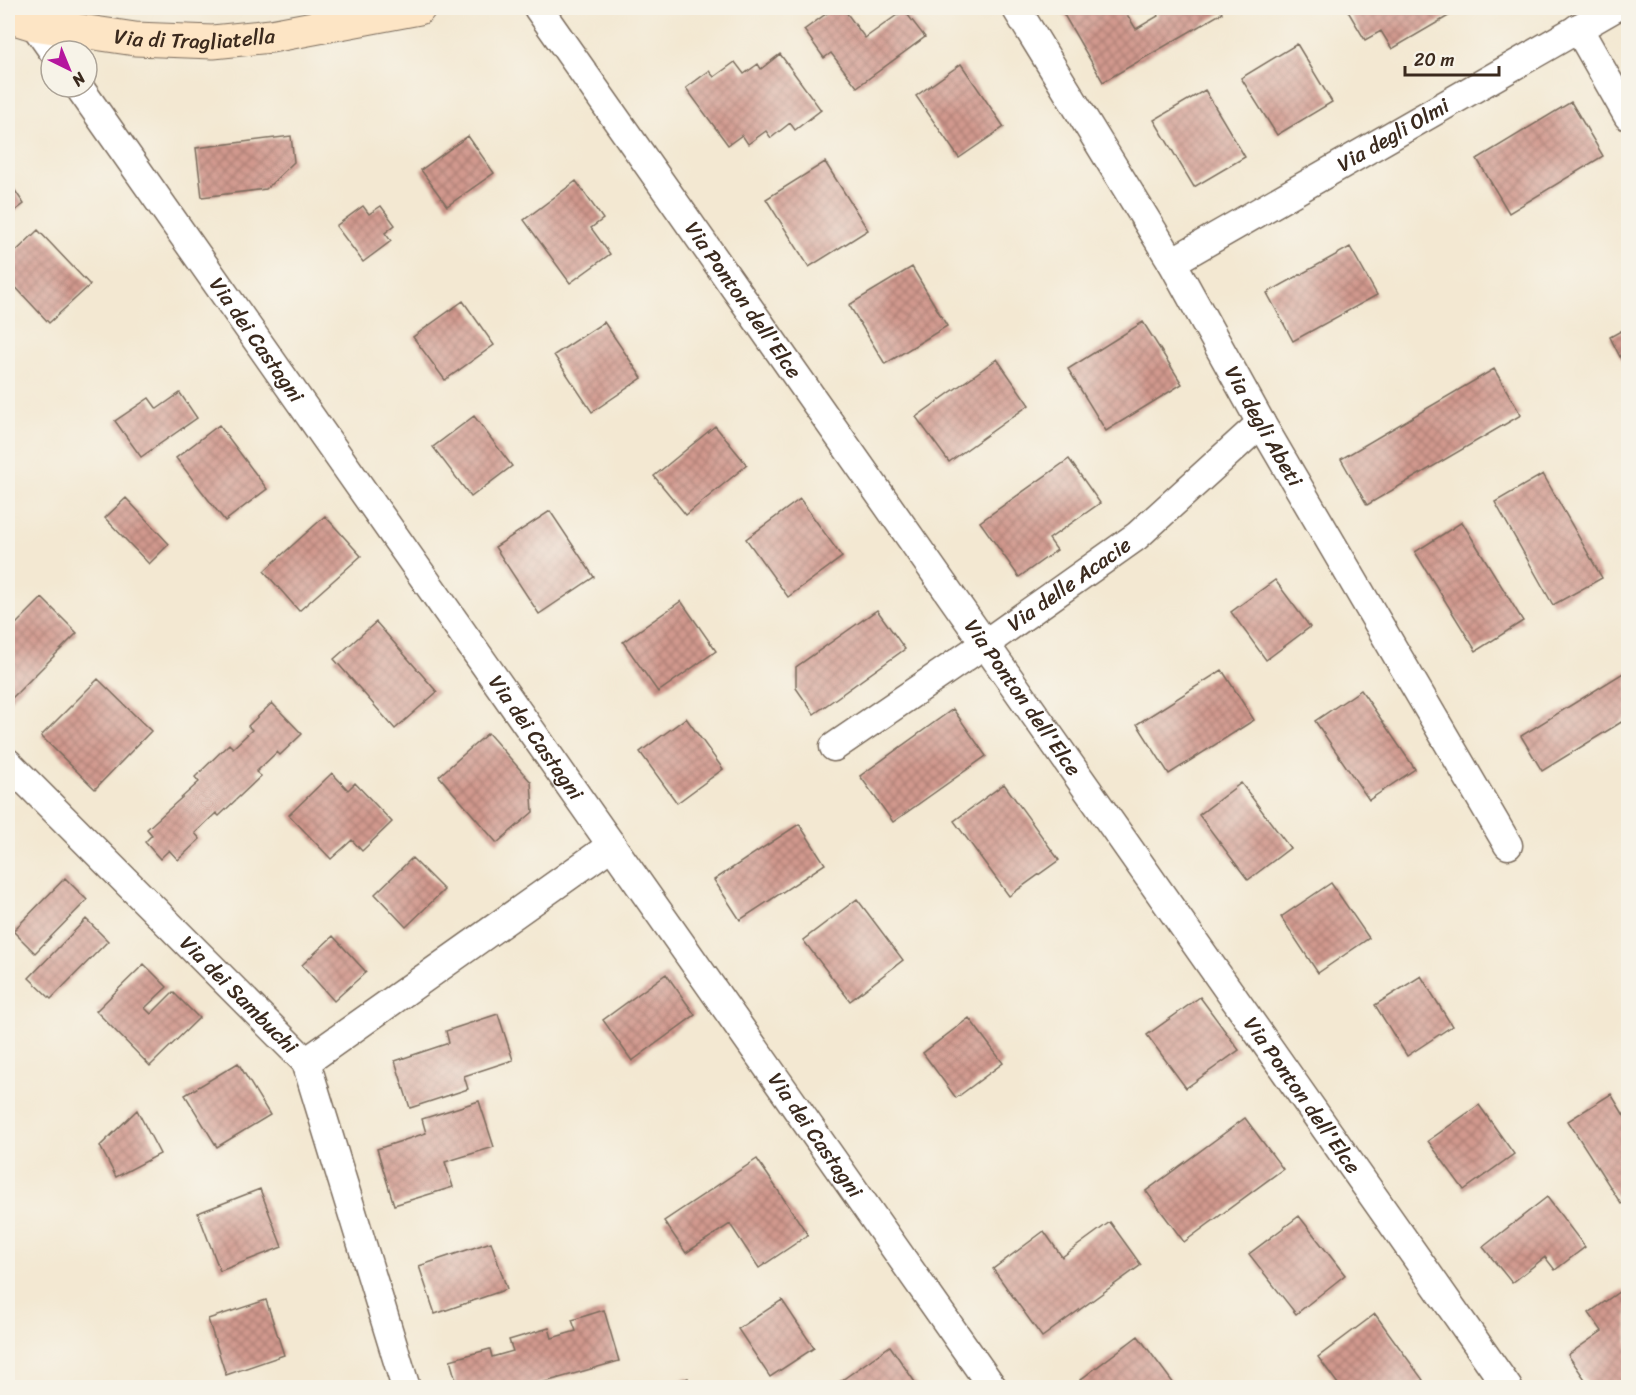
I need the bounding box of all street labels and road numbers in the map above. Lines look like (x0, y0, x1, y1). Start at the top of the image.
street label: Via di Tragliatella (112, 17, 277, 61)
street label: Via degli Olmi (1329, 87, 1458, 183)
street label: Via Ponton dell'Elce (674, 213, 812, 387)
street label: Via dei Castagni (199, 269, 315, 412)
street label: Via degli Abeti (1214, 358, 1314, 495)
street label: Via delle Acacie (999, 526, 1140, 642)
street label: Via Ponton dell'Elce (954, 611, 1092, 785)
street label: Via dei Castagni (478, 667, 594, 809)
street label: Via dei Sambuchi (170, 926, 308, 1064)
street label: Via Ponton dell'Elce (1233, 1008, 1371, 1182)
street label: Via dei Castagni (758, 1064, 874, 1207)

